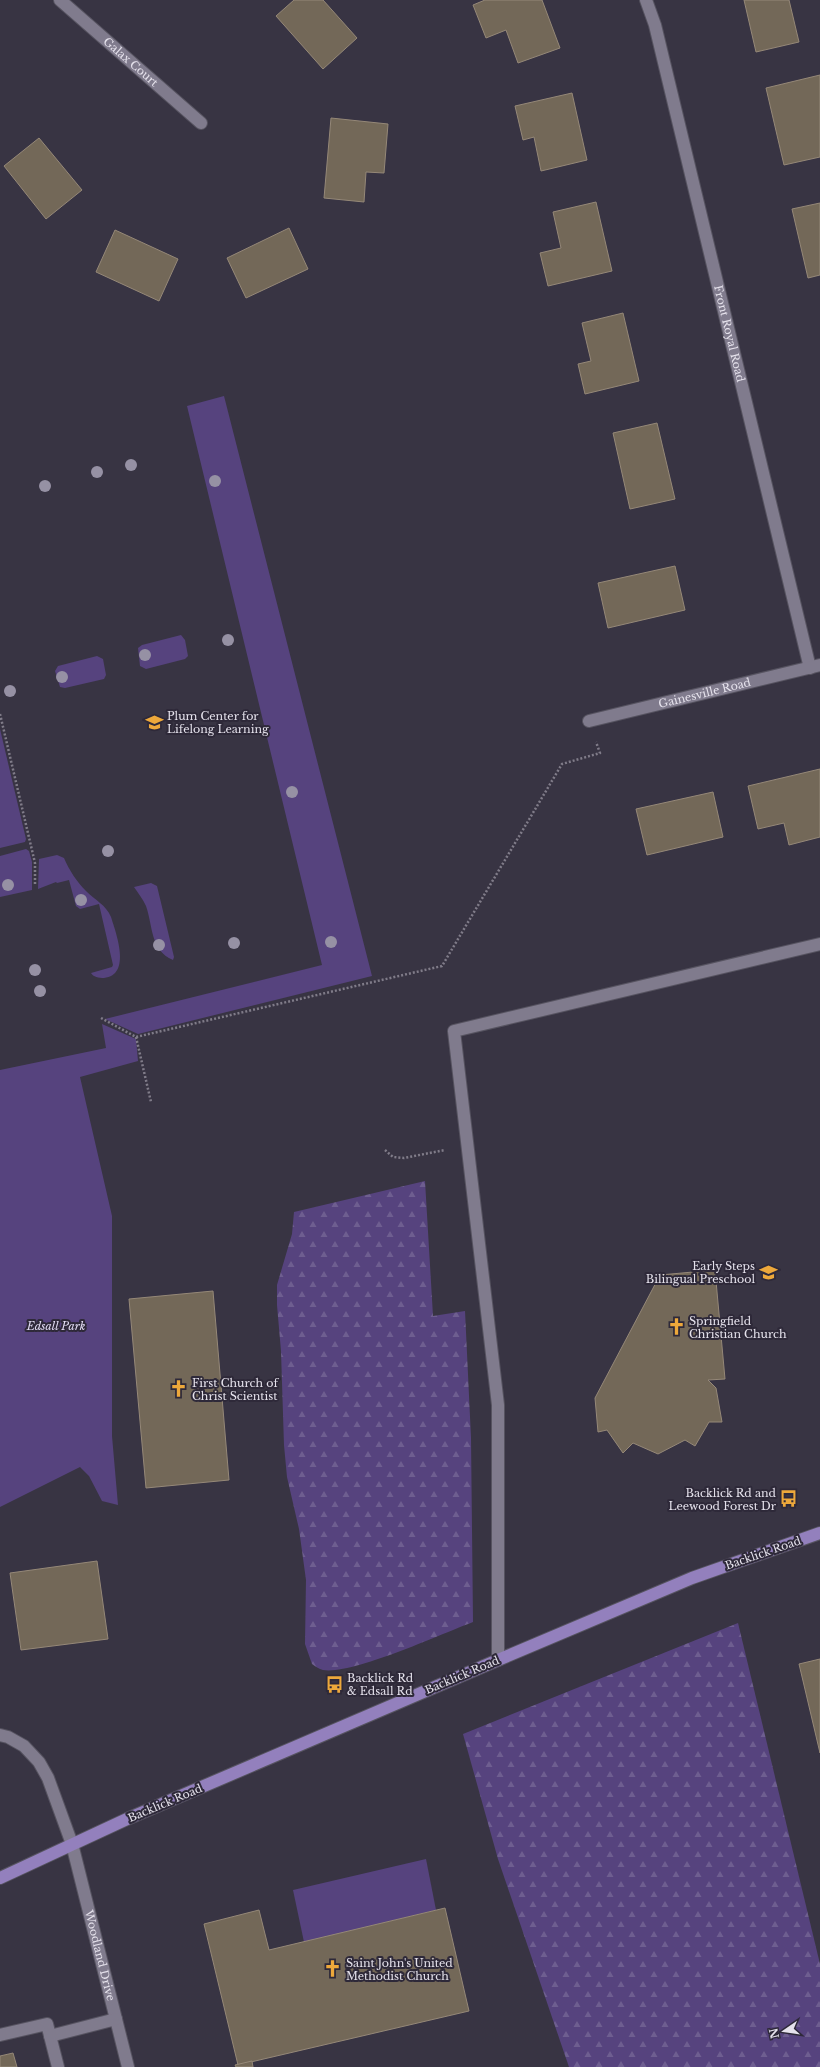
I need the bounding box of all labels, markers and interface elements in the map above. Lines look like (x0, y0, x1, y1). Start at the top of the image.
street label: Galax Court (101, 34, 162, 90)
street label: Front Royal Road (711, 284, 748, 384)
street label: Gainesville Road (657, 675, 753, 711)
place label: Plum Center for Lifelong Learning (167, 709, 269, 736)
school or university icon: Plum Center for Lifelong Learning (144, 712, 164, 732)
place label: Early Steps Bilingual Preschool (646, 1259, 755, 1286)
school or university icon: Early Steps Bilingual Preschool (758, 1262, 778, 1282)
place label: Springfield Christian Church (689, 1314, 787, 1341)
church icon: Springfield Christian Church (666, 1317, 686, 1337)
park label: Edsall Park (26, 1319, 86, 1333)
place label: First Church of Christ Scientist (192, 1376, 279, 1403)
church icon: First Church of Christ Scientist (169, 1379, 189, 1399)
place label: Backlick Rd and Leewood Forest Dr (669, 1486, 777, 1513)
bus stop icon: Backlick Rd and Leewood Forest Dr (779, 1489, 799, 1509)
street label: Backlick Road (723, 1533, 803, 1573)
street label: Backlick Road (423, 1653, 502, 1697)
place label: Backlick Rd & Edsall Rd (347, 1671, 414, 1698)
bus stop icon: Backlick Rd & Edsall Rd (324, 1674, 344, 1694)
street label: Backlick Road (126, 1781, 205, 1825)
street label: Woodland Drive (82, 1908, 118, 2002)
place label: Saint John's United Methodist Church (346, 1956, 453, 1983)
church icon: Saint John's United Methodist Church (323, 1959, 343, 1979)
north arrow (764, 2011, 804, 2051)
text: N (766, 2026, 782, 2040)

